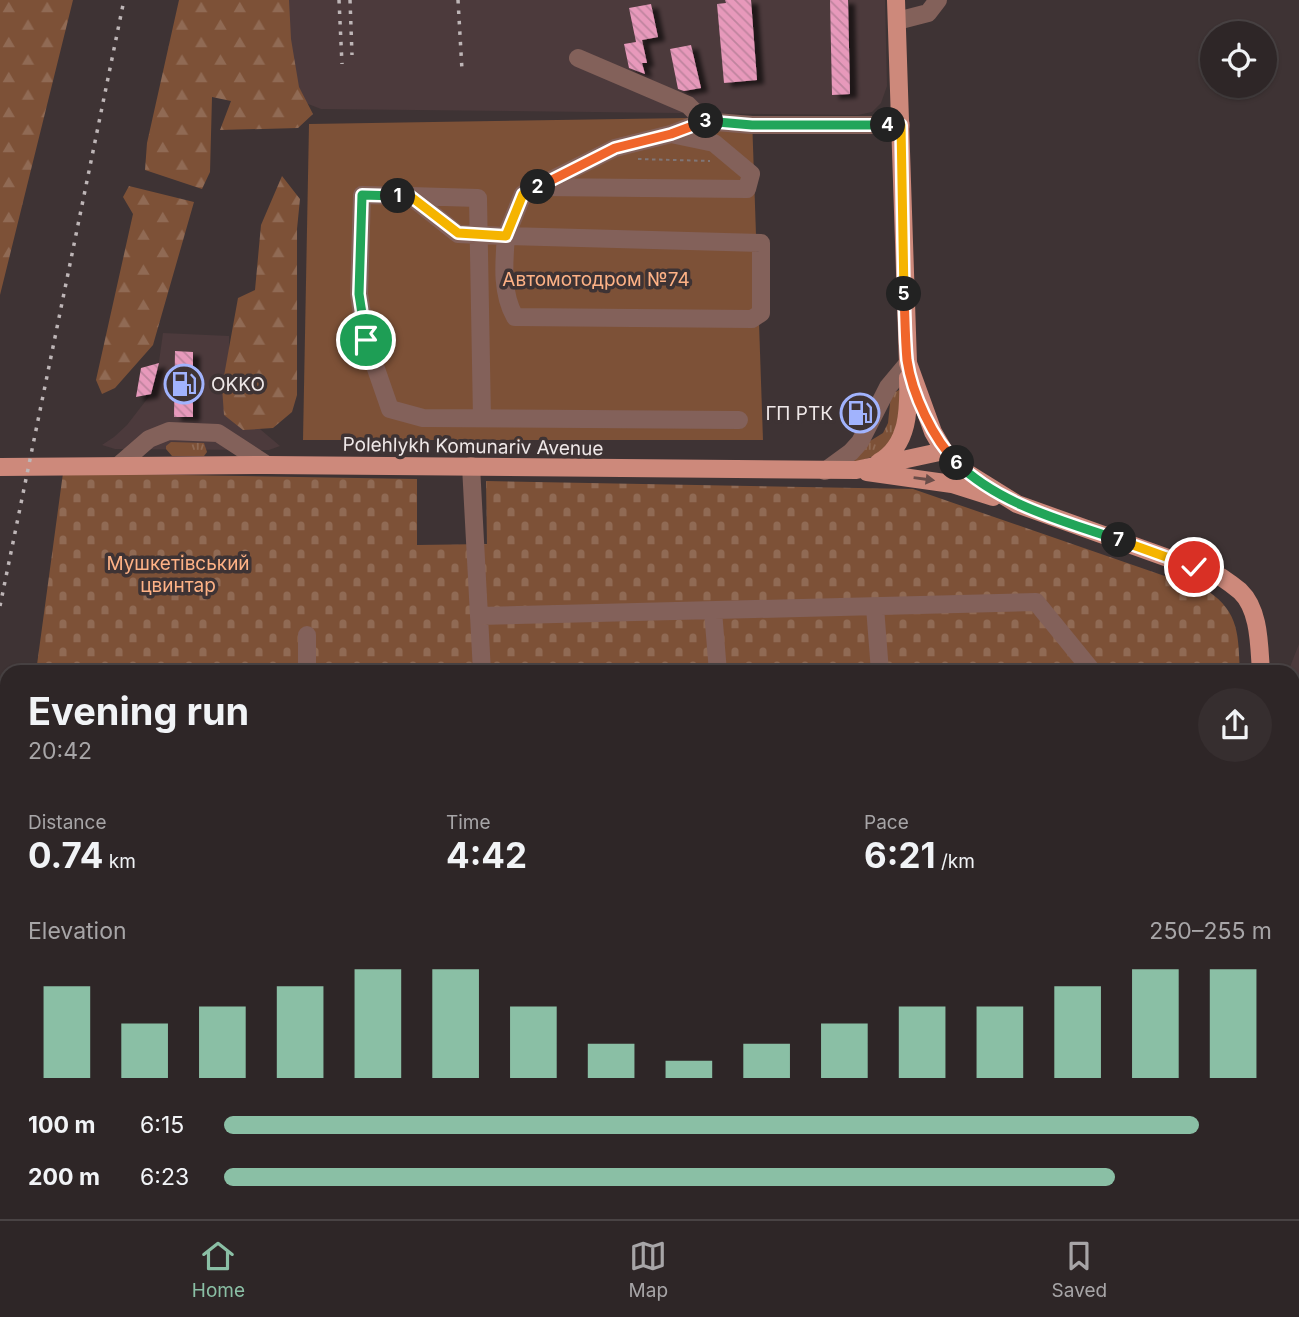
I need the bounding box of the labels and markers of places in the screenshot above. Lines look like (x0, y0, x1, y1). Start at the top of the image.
pin: 3 (688, 104, 724, 138)
pin: 4 (870, 108, 906, 142)
pin: 2 (520, 170, 556, 204)
pin: 1 (380, 178, 416, 214)
pin: 5 (886, 276, 922, 312)
pin (336, 310, 396, 370)
fuel station icon: OKKO (163, 363, 205, 405)
place label: OKKO (211, 373, 265, 396)
fuel station icon: ГП РТК (839, 392, 881, 434)
place label: ГП РТК (765, 402, 833, 425)
pin: 6 (940, 446, 974, 480)
pin: 7 (1102, 522, 1136, 558)
pin (1164, 537, 1224, 597)

